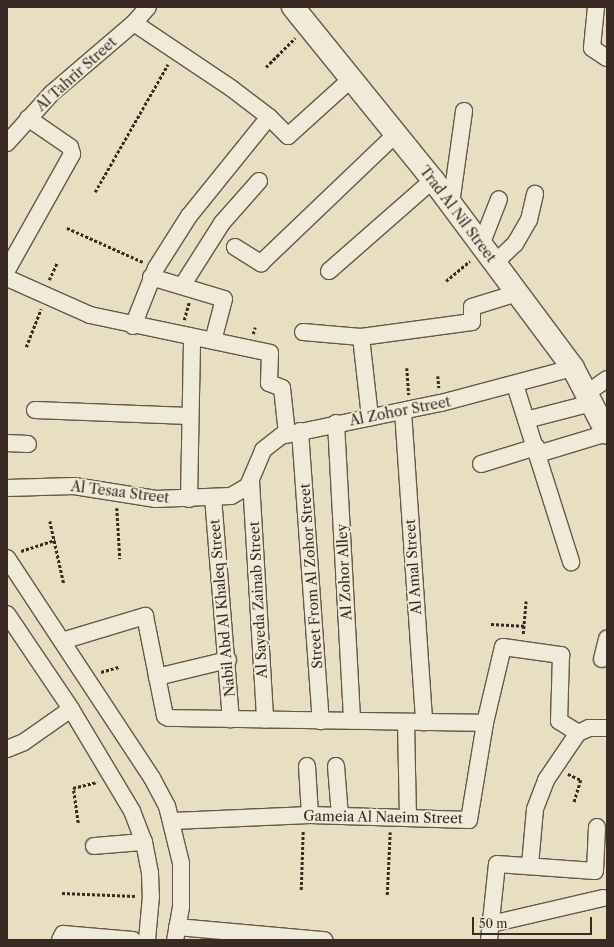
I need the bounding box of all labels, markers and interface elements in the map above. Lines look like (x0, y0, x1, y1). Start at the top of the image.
street label: Al Tahrir Street (32, 33, 120, 115)
street label: Trad Al Nil Street (416, 162, 500, 266)
street label: Al Zohor Street (348, 393, 452, 429)
street label: Al Tesaa Street (70, 478, 170, 506)
street label: Street From Al Zohor Street (296, 482, 326, 670)
street label: Nabil Abd Al Khaleq Street (206, 518, 238, 698)
street label: Al Amal Street (401, 518, 425, 616)
street label: Al Sayeda Zainab Street (245, 521, 271, 679)
street label: Al Zohor Alley (333, 523, 355, 621)
street label: Gameia Al Naeim Street (303, 807, 463, 827)
scale bar (474, 909, 594, 935)
text: 50 m (479, 916, 508, 931)

